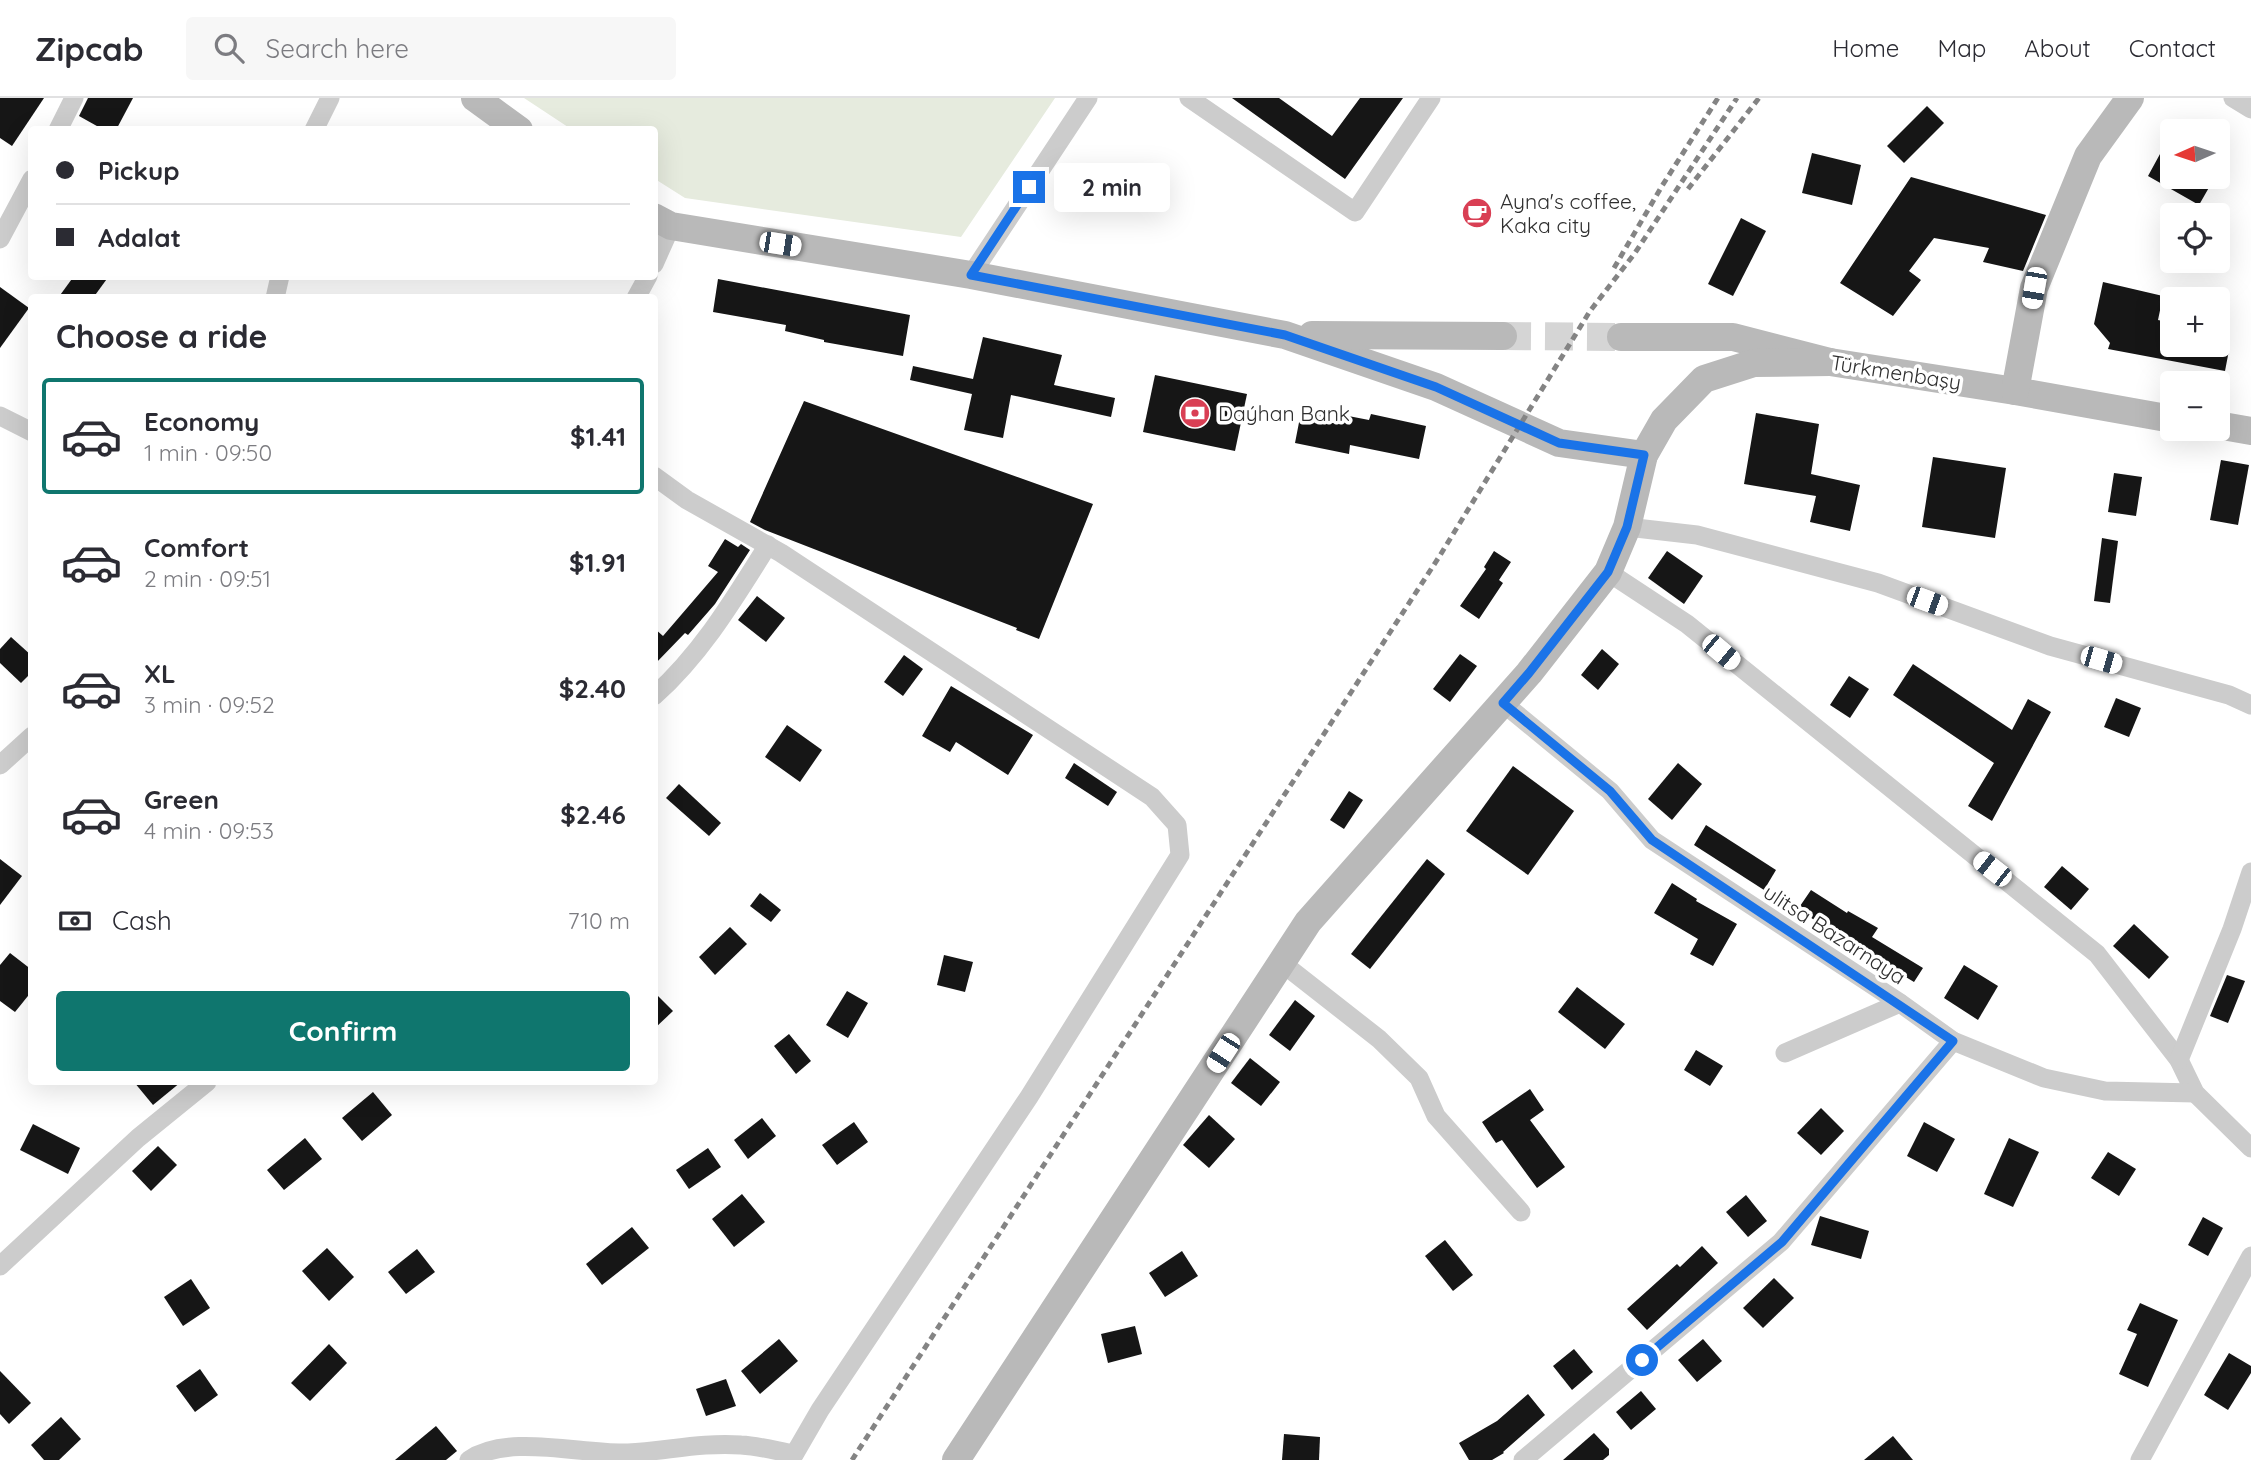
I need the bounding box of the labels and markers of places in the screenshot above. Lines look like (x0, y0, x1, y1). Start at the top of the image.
place label: Ayna's coffee, Kaka city (1500, 188, 1636, 238)
cafe icon: Ayna's coffee, Kaka city (1460, 196, 1494, 230)
bank icon: Daýhan Bank (1178, 396, 1212, 430)
place label: Daýhan Bank (1218, 400, 1350, 426)

